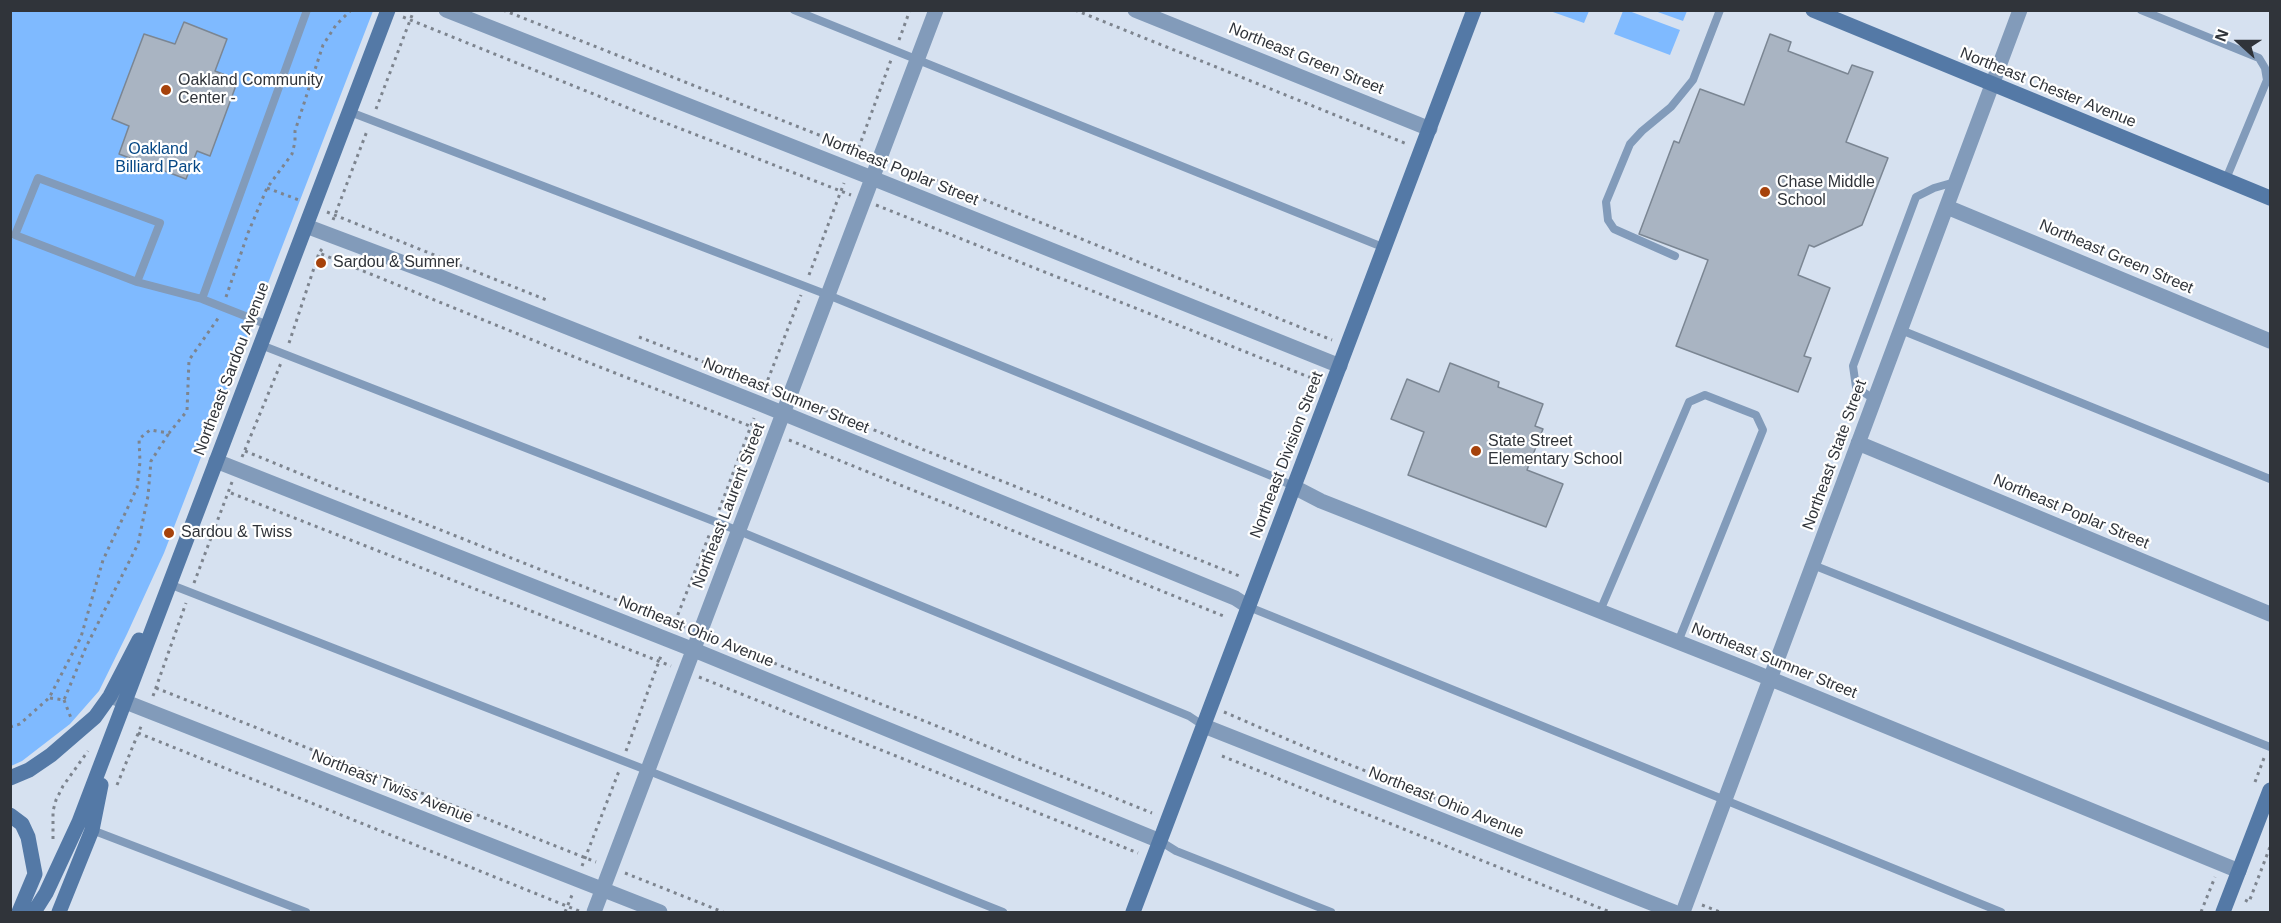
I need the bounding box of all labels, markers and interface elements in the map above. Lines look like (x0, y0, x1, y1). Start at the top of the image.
north arrow (2209, 12, 2269, 72)
street label: Northeast Green Street (1226, 19, 1386, 99)
text: N (2212, 27, 2232, 44)
street label: Northeast Chester Avenue (1957, 44, 2139, 132)
place label: Oakland Community Center - (178, 71, 323, 109)
marker: Oakland Community Center - (159, 83, 173, 97)
street label: Northeast Poplar Street (819, 130, 981, 210)
park label: Oakland Billiard Park (115, 140, 201, 178)
place label: Chase Middle School (1777, 173, 1875, 211)
marker: Chase Middle School (1758, 185, 1772, 199)
street label: Northeast Green Street (2036, 216, 2196, 298)
place label: Sardou & Sumner (333, 253, 460, 273)
marker: Sardou & Sumner (314, 256, 328, 270)
street label: Northeast Sardou Avenue (190, 280, 274, 458)
street label: Northeast Sumner Street (700, 354, 872, 438)
street label: Northeast Division Street (1246, 369, 1328, 541)
street label: Northeast State Street (1799, 377, 1871, 533)
street label: Northeast Laurent Street (689, 421, 769, 591)
place label: State Street Elementary School (1488, 432, 1622, 470)
marker: State Street Elementary School (1469, 444, 1483, 458)
street label: Northeast Poplar Street (1990, 470, 2152, 554)
place label: Sardou & Twiss (181, 523, 292, 543)
marker: Sardou & Twiss (162, 526, 176, 540)
street label: Northeast Ohio Avenue (615, 592, 777, 672)
street label: Northeast Sumner Street (1688, 619, 1860, 703)
street label: Northeast Twiss Avenue (309, 746, 475, 828)
street label: Northeast Ohio Avenue (1365, 763, 1527, 843)

